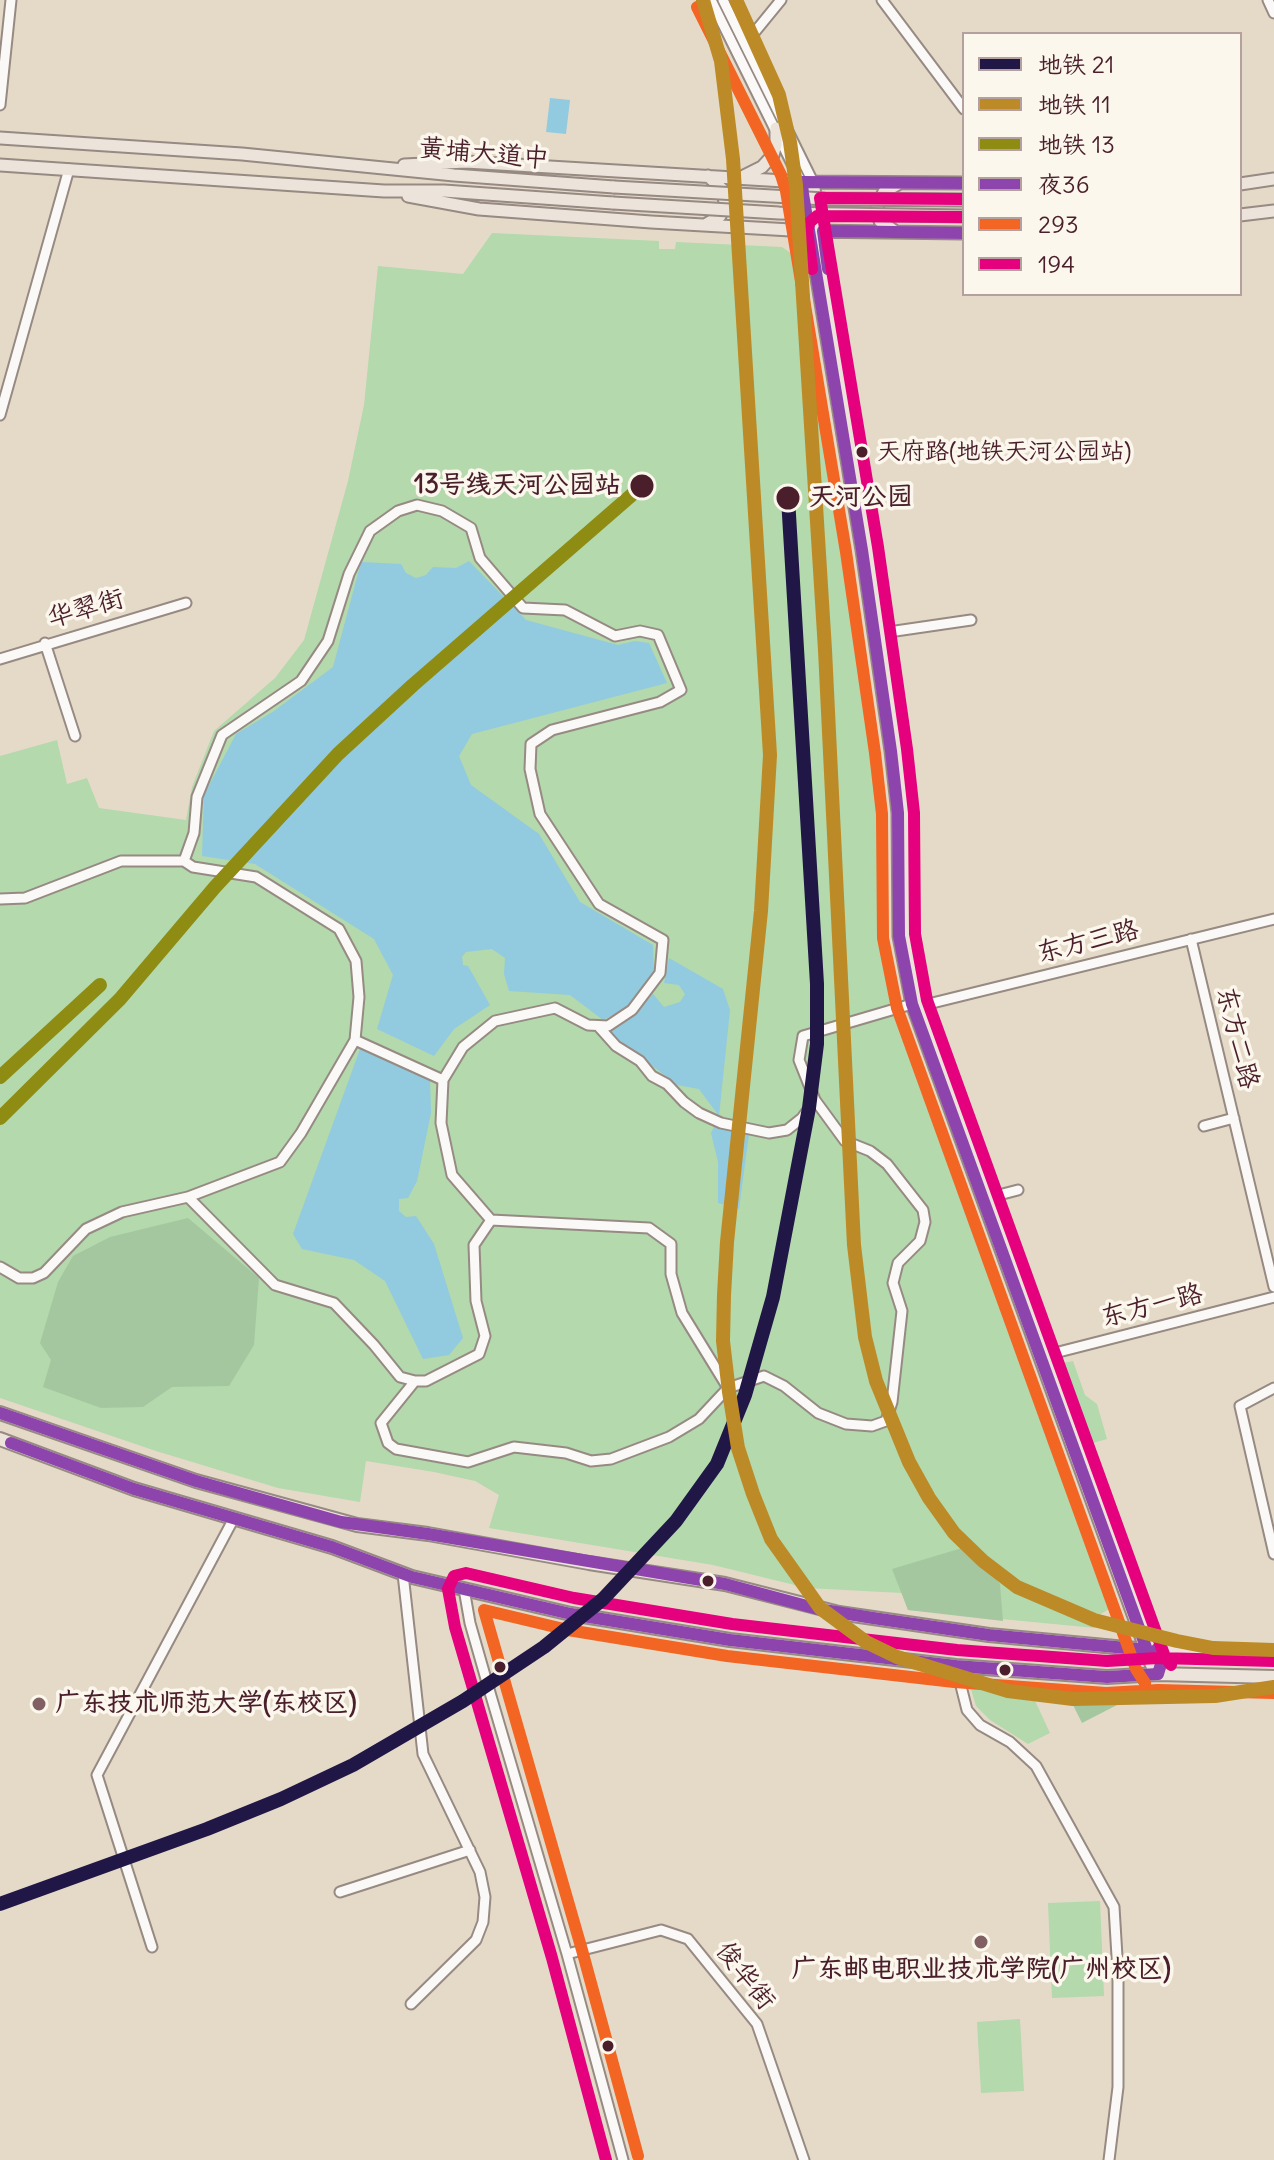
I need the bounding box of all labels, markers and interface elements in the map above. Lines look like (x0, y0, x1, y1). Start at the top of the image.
legend (962, 32, 1242, 296)
text: 地铁 21 (1038, 49, 1114, 79)
text: 地铁 11 (1038, 89, 1111, 119)
text: 地铁 13 (1038, 129, 1115, 159)
street label: 黄埔大道中 (418, 133, 550, 175)
text: 夜36 (1038, 169, 1089, 199)
text: 293 (1038, 209, 1079, 239)
text: 194 (1038, 249, 1075, 279)
place label: 天府路(地铁天河公园站) (877, 438, 1132, 466)
marker: 天府路(地铁天河公园站) (854, 444, 870, 460)
place label: 13号线天河公园站 (414, 470, 621, 502)
marker: 13号线天河公园站 (628, 472, 656, 500)
place label: 天河公园 (809, 482, 913, 514)
marker: 天河公园 (774, 484, 802, 512)
street label: 华翠街 (44, 583, 128, 635)
street label: 东方三路 (1034, 914, 1142, 970)
street label: 东方二路 (1209, 984, 1265, 1092)
street label: 东方一路 (1098, 1278, 1206, 1334)
unlabelled marker (700, 1573, 716, 1589)
unlabelled marker (492, 1659, 508, 1675)
unlabelled marker (997, 1662, 1013, 1678)
place label: 广东技术师范大学(东校区) (55, 1688, 357, 1720)
marker: 广东技术师范大学(东校区) (30, 1695, 48, 1713)
marker: 广东邮电职业技术学院(广州校区) (972, 1933, 990, 1951)
street label: 俊华街 (709, 1936, 781, 2016)
place label: 广东邮电职业技术学院(广州校区) (791, 1954, 1171, 1986)
unlabelled marker (600, 2038, 616, 2054)

